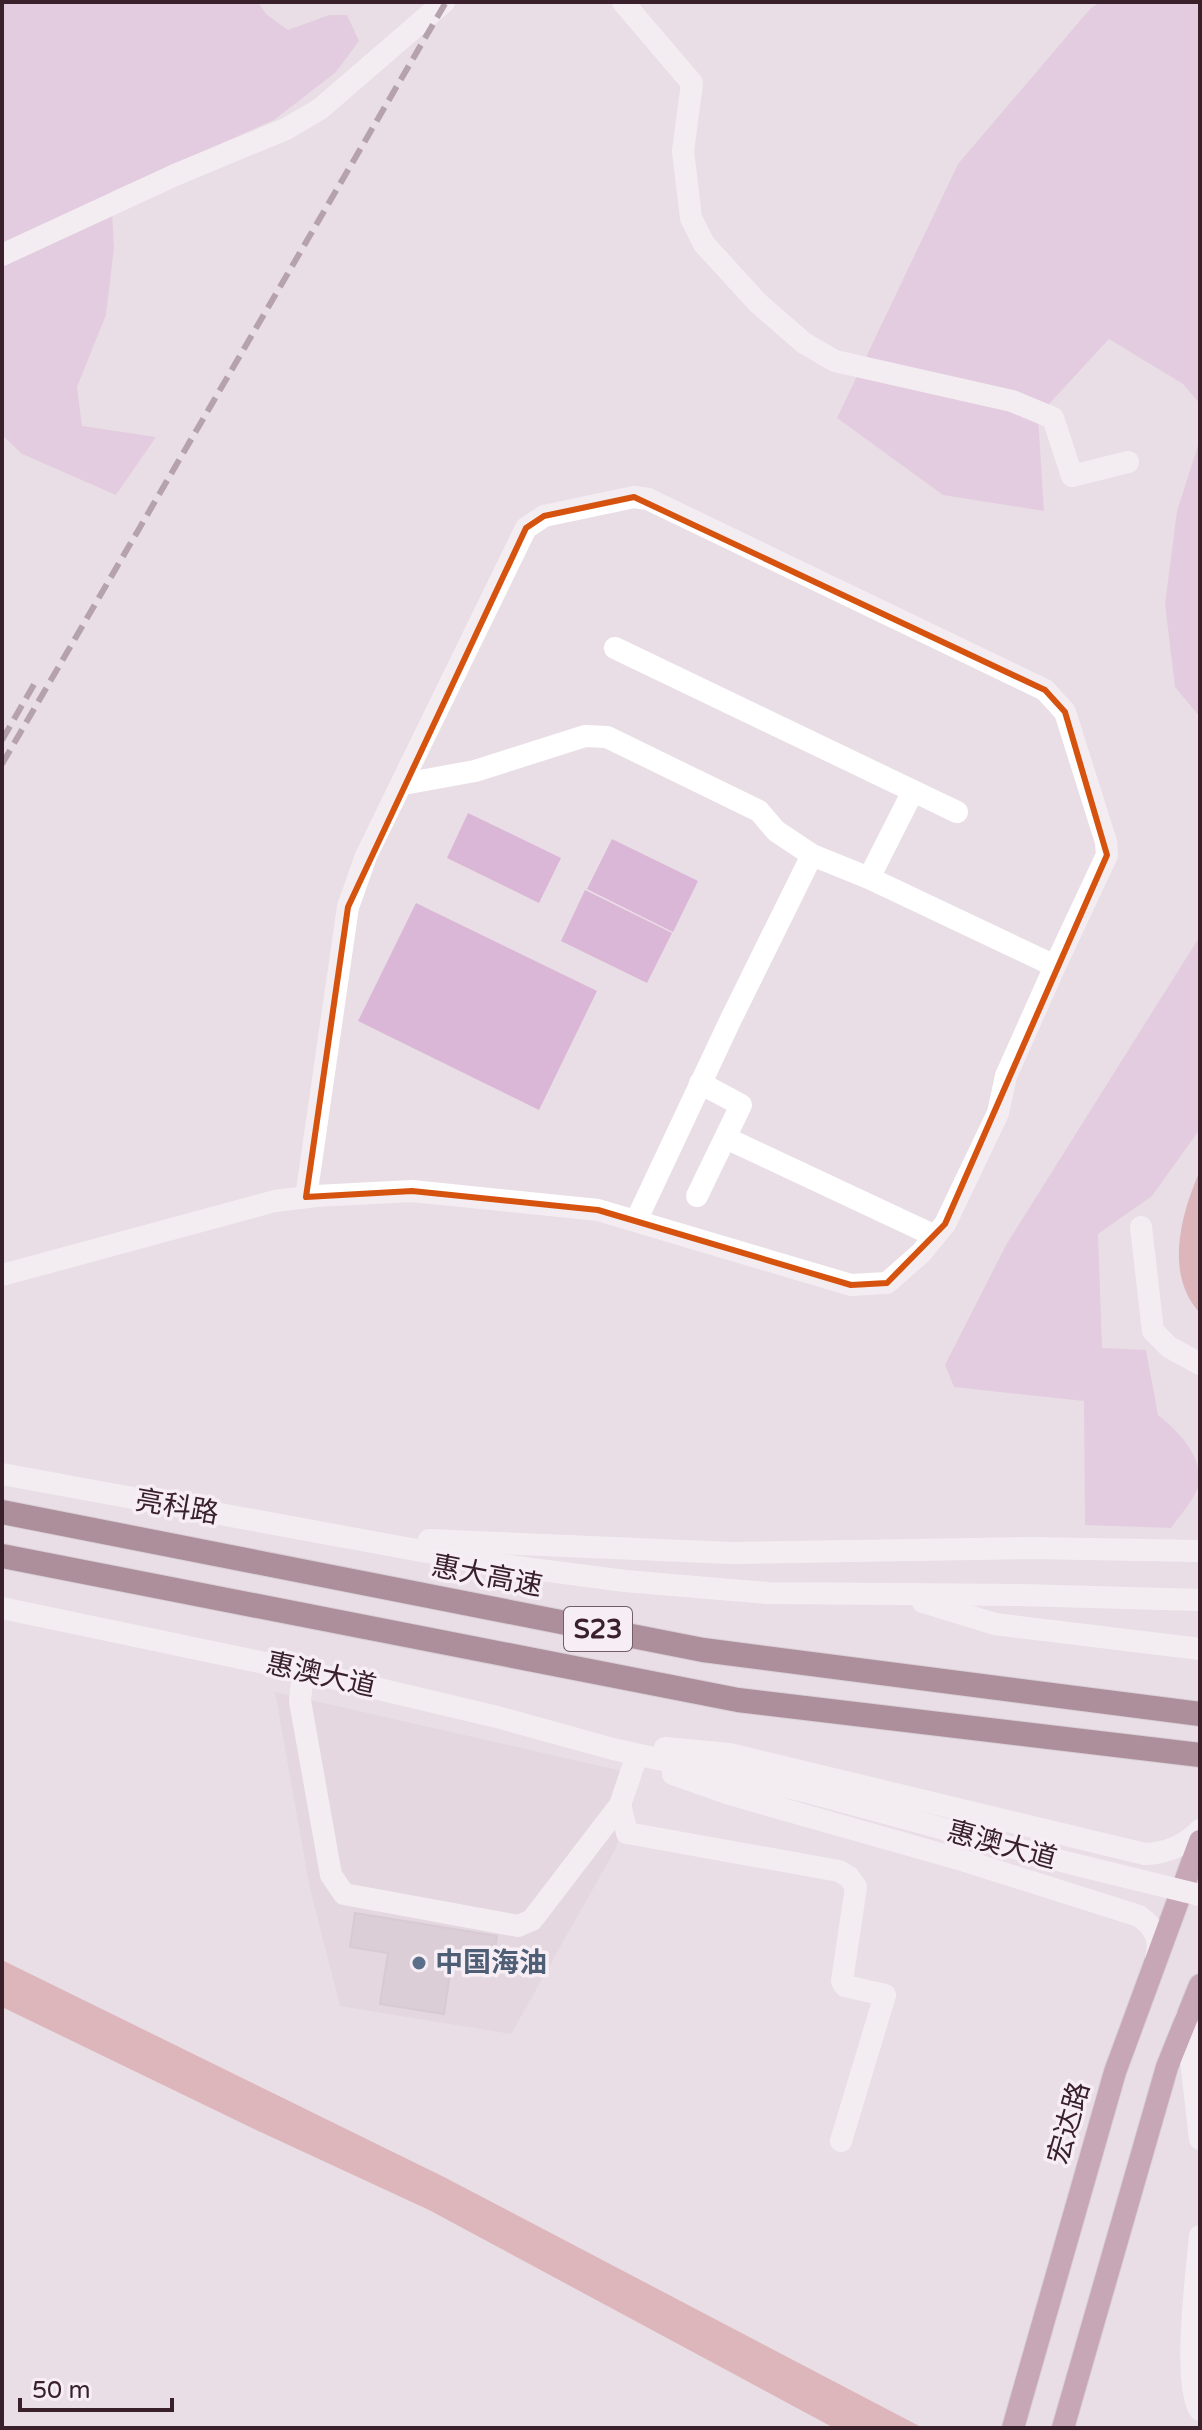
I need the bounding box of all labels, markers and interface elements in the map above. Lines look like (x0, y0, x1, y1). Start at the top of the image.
street label: 亮科路 (133, 1483, 221, 1531)
street label: 惠大高速 (429, 1549, 545, 1603)
road number: S23 (564, 1607, 632, 1651)
street label: 惠澳大道 (263, 1646, 379, 1704)
street label: 惠澳大道 (944, 1814, 1060, 1876)
place label: 中国海油 (435, 1946, 547, 1980)
marker: 中国海油 (410, 1954, 428, 1972)
street label: 宏达路 (1041, 2078, 1097, 2168)
scale bar (20, 2362, 172, 2412)
text: 50 m (32, 2376, 90, 2405)

